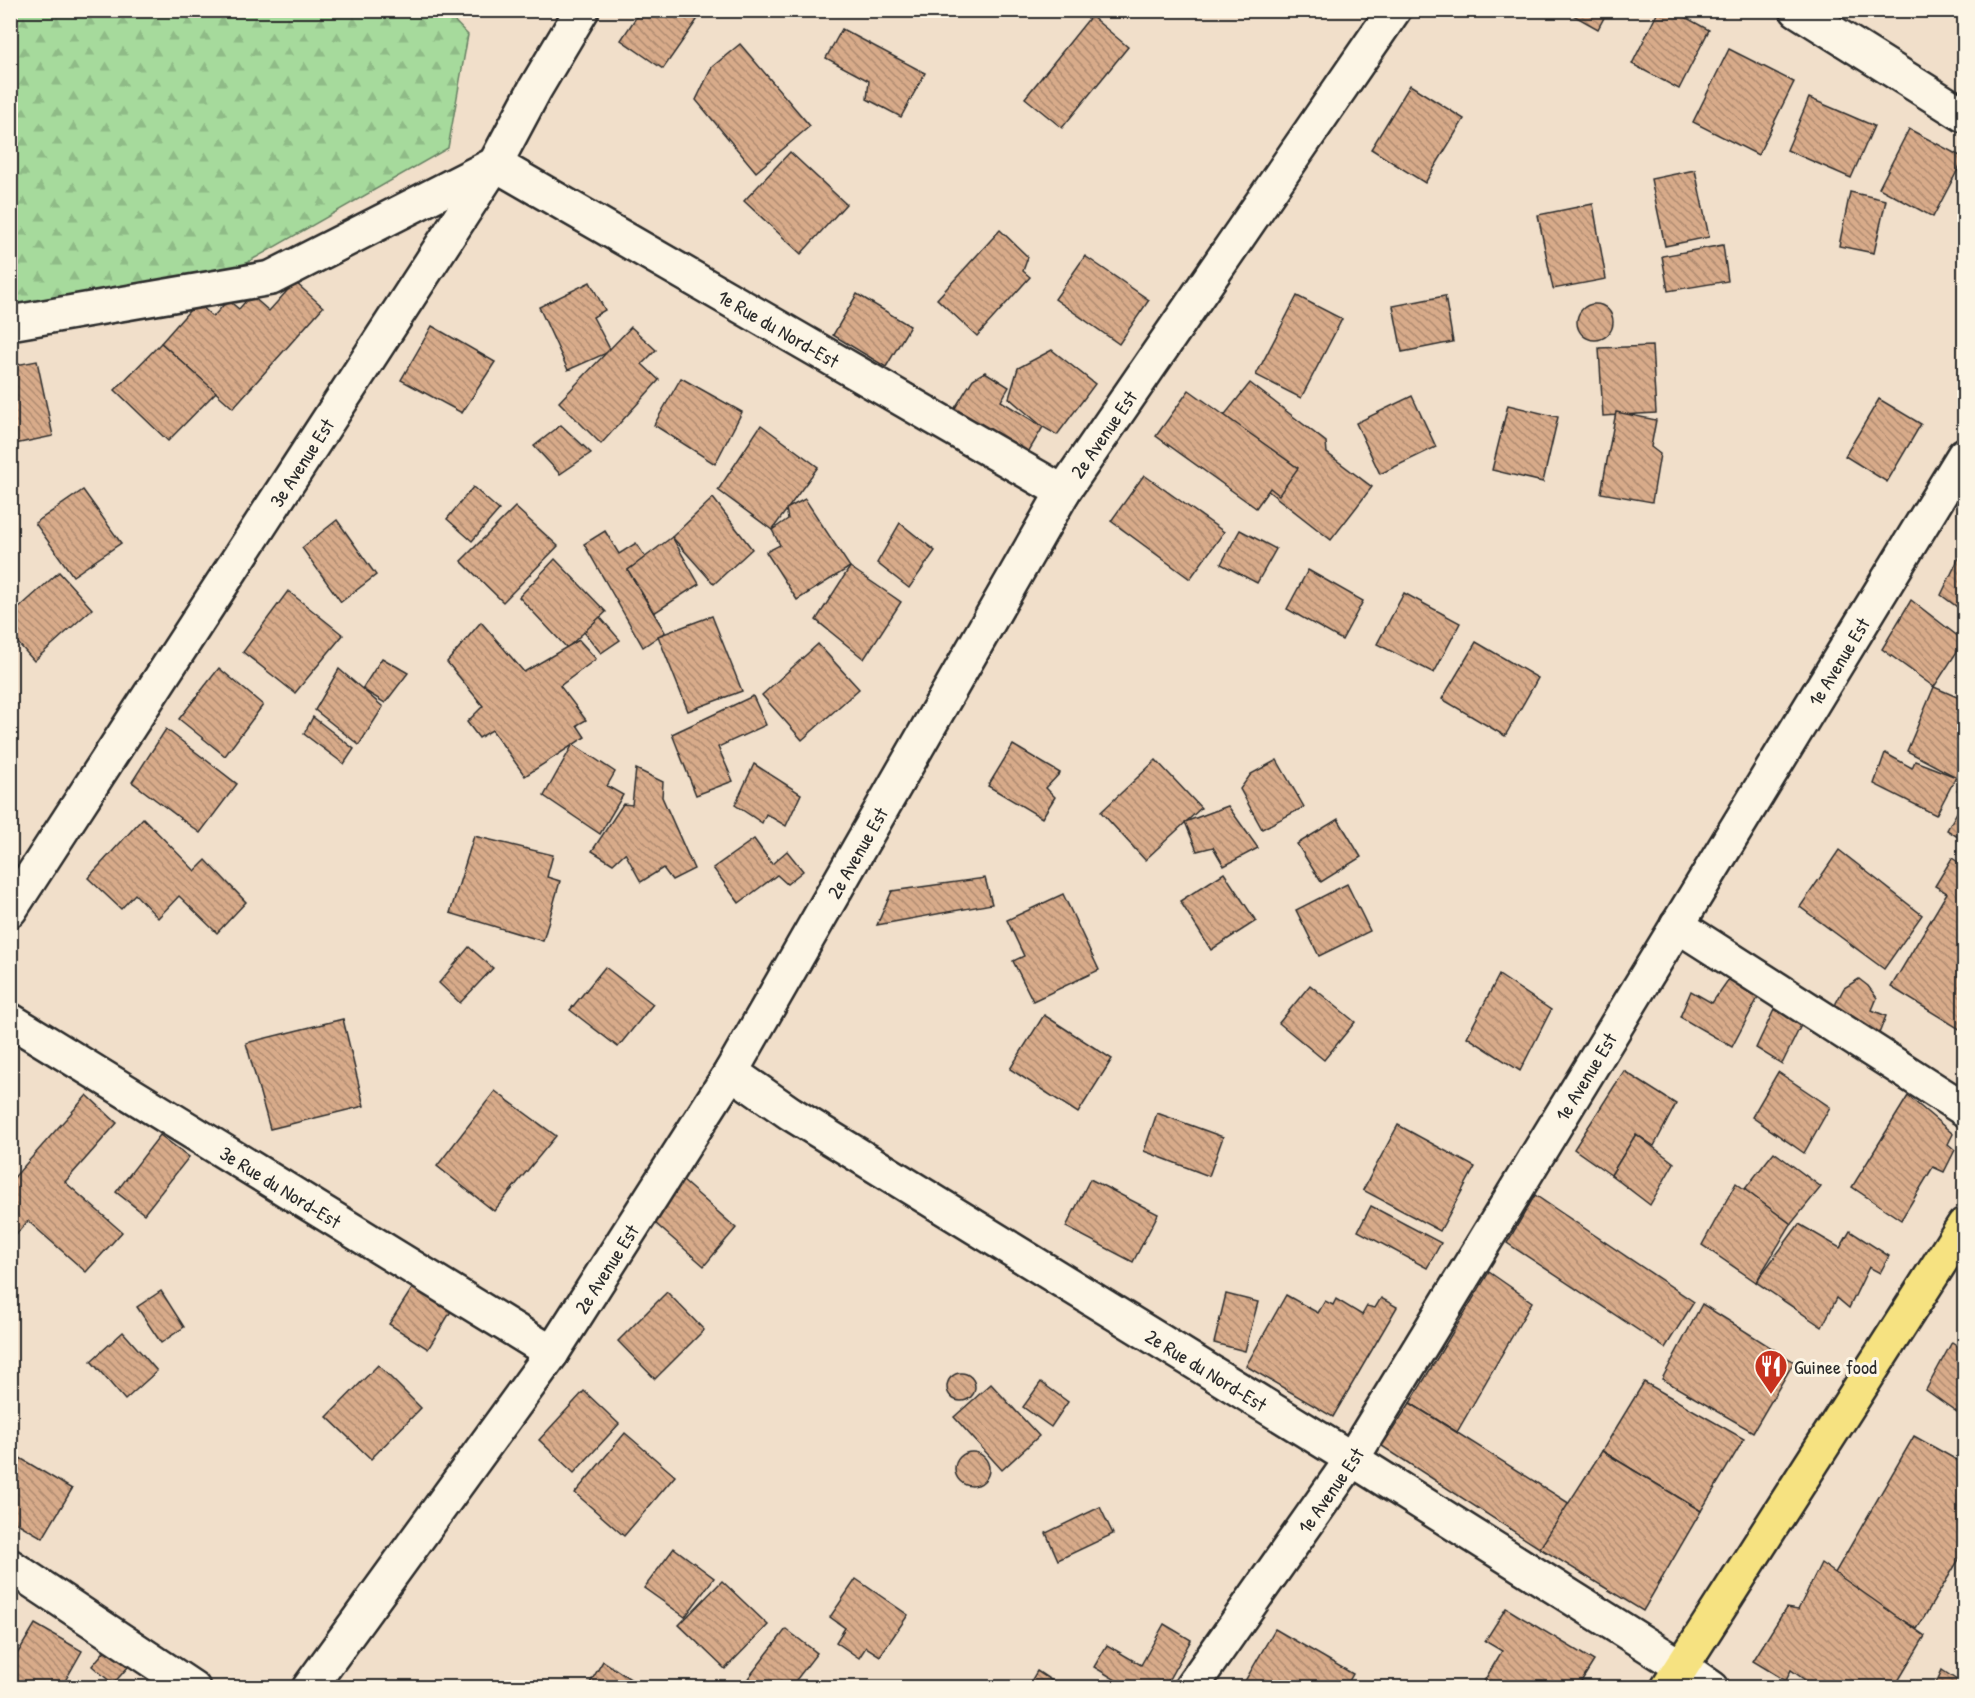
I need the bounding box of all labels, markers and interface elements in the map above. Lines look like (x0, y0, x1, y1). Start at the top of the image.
street label: 1e Rue du Nord-Est (713, 282, 845, 374)
street label: 2e Avenue Est (1063, 384, 1143, 483)
street label: 3e Avenue Est (262, 412, 340, 512)
street label: 1e Avenue Est (1801, 611, 1876, 711)
street label: 2e Avenue Est (820, 801, 894, 903)
street label: 1e Avenue Est (1548, 1026, 1623, 1126)
street label: 3e Rue du Nord-Est (215, 1139, 347, 1235)
street label: 2e Avenue Est (567, 1218, 645, 1318)
street label: 2e Rue du Nord-Est (1141, 1322, 1273, 1418)
restaurant icon: Guinee food (1753, 1348, 1789, 1395)
place label: Guinee food (1794, 1353, 1877, 1380)
street label: 1e Avenue Est (1291, 1441, 1370, 1538)

